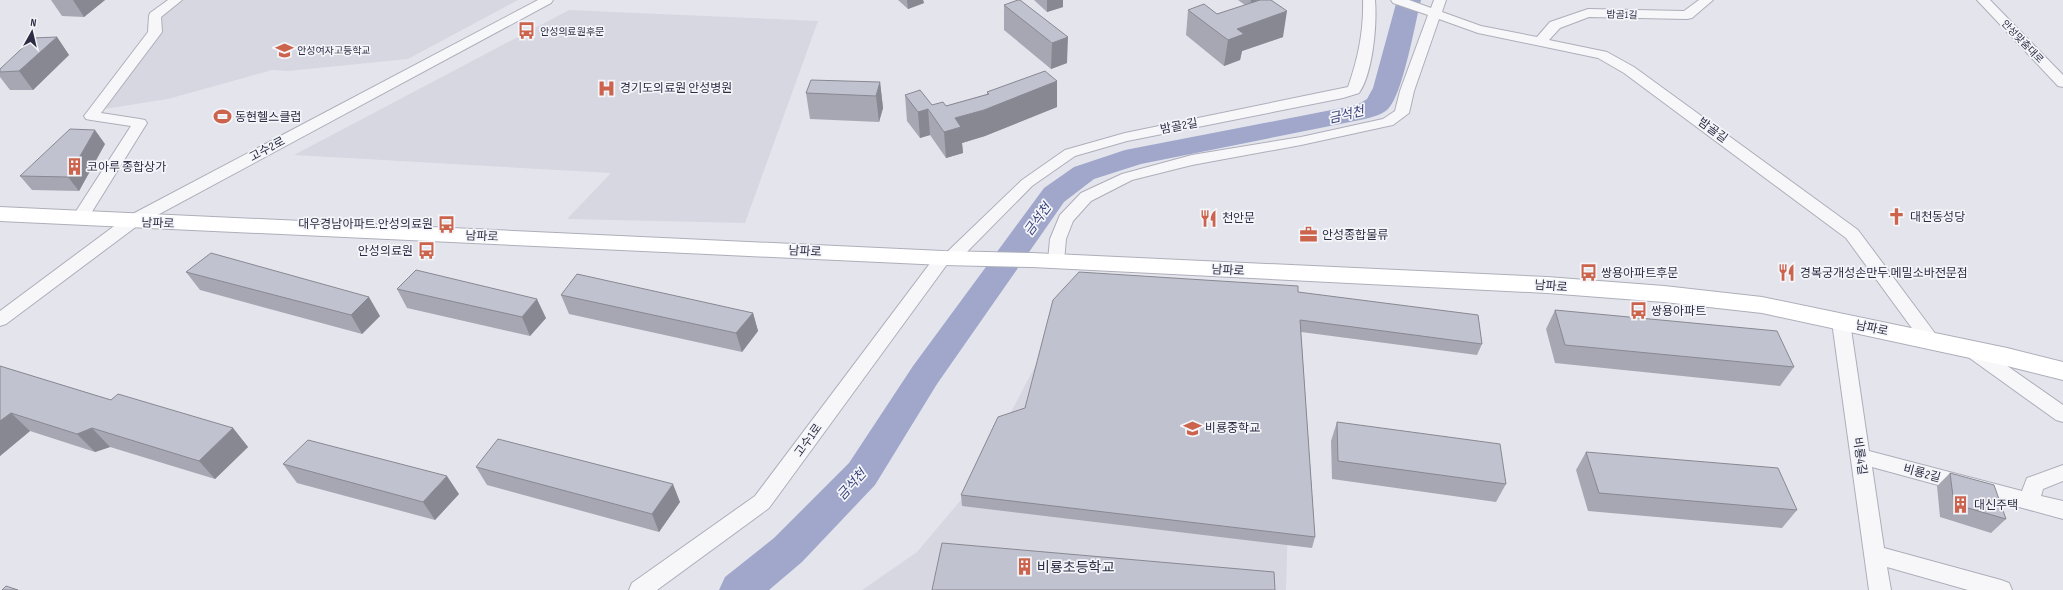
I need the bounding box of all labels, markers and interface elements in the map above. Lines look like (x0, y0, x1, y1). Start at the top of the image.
street label: 밤골1길 (1606, 8, 1638, 22)
north arrow (12, 12, 52, 52)
text: N (30, 16, 37, 29)
street label: 안성맞춤대로 (1999, 18, 2046, 66)
bus stop icon: 안성의료원후문 (517, 21, 537, 41)
place label: 안성의료원후문 (540, 26, 604, 38)
school or university icon: 안성여자고등학교 (274, 40, 294, 60)
place label: 안성여자고등학교 (297, 45, 371, 57)
hospital icon: 경기도의료원 안성병원 (597, 78, 617, 98)
place label: 경기도의료원 안성병원 (620, 81, 732, 96)
water label: 금석천 (1327, 103, 1367, 127)
sports icon: 동현헬스클럽 (212, 107, 232, 127)
place label: 동현헬스클럽 (235, 110, 301, 125)
street label: 밤골2길 (1159, 115, 1199, 137)
street label: 밤골길 (1695, 115, 1731, 146)
street label: 고수2로 (247, 134, 288, 165)
building icon: 코아루 종합상가 (64, 157, 84, 177)
place label: 코아루 종합상가 (87, 160, 166, 175)
water label: 금석천 (1021, 200, 1055, 239)
church icon: 대천동성당 (1887, 207, 1907, 227)
restaurant icon: 천안문 (1199, 208, 1219, 228)
place label: 대천동성당 (1910, 210, 1965, 225)
place label: 천안문 (1222, 211, 1255, 226)
bus stop icon: 대우경남아파트.안성의료원 (436, 214, 456, 234)
street label: 남파로 (141, 215, 175, 232)
place label: 대우경남아파트.안성의료원 (298, 217, 433, 232)
office icon: 안성종합물류 (1299, 225, 1319, 245)
street label: 남파로 (465, 228, 499, 245)
place label: 안성종합물류 (1322, 228, 1388, 243)
bus stop icon: 안성의료원 (416, 241, 436, 261)
street label: 남파로 (788, 243, 822, 260)
place label: 안성의료원 (358, 244, 413, 259)
street label: 남파로 (1211, 262, 1245, 279)
bus stop icon: 쌍용아파트후문 (1578, 263, 1598, 283)
restaurant icon: 경복궁개성손만두.메밀소바전문점 (1777, 263, 1797, 283)
place label: 쌍용아파트후문 (1601, 266, 1678, 281)
place label: 경복궁개성손만두.메밀소바전문점 (1800, 266, 1968, 281)
street label: 남파로 (1534, 278, 1568, 295)
bus stop icon: 쌍용아파트 (1628, 301, 1648, 321)
place label: 쌍용아파트 (1651, 304, 1706, 319)
street label: 남파로 (1854, 318, 1890, 339)
school or university icon: 비룡중학교 (1182, 418, 1202, 438)
street label: 고수1로 (791, 421, 825, 460)
place label: 비룡중학교 (1205, 421, 1260, 436)
street label: 비룡4길 (1849, 436, 1870, 476)
street label: 비룡2길 (1902, 461, 1942, 486)
water label: 금석천 (834, 465, 870, 503)
building icon: 대신주택 (1951, 495, 1971, 515)
place label: 대신주택 (1974, 498, 2018, 513)
building icon: 비룡초등학교 (1014, 557, 1034, 577)
place label: 비룡초등학교 (1037, 559, 1114, 576)

